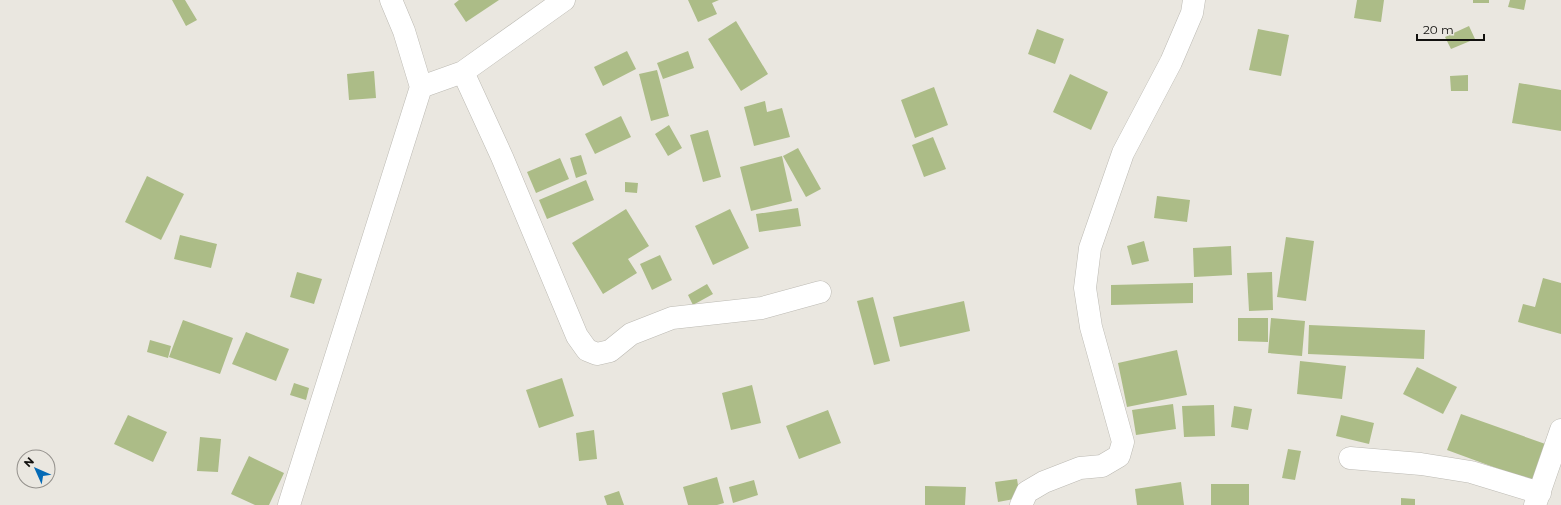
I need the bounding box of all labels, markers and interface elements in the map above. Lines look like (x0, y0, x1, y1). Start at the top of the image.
scale bar (1417, 16, 1484, 42)
text: 20 m (1423, 22, 1454, 37)
north arrow (16, 449, 56, 489)
text: N (21, 454, 37, 470)

